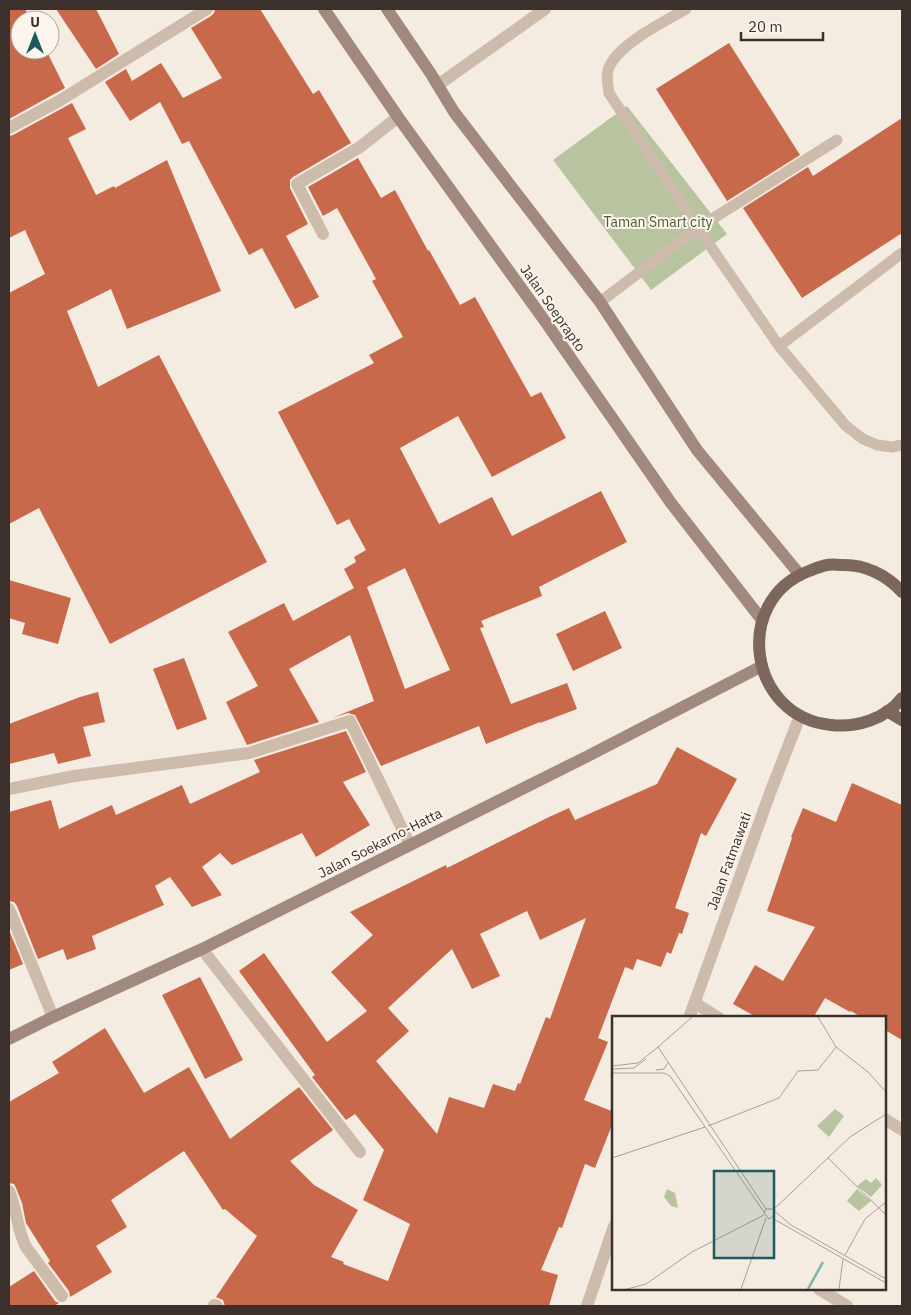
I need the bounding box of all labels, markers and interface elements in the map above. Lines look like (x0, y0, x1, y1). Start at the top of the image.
north arrow (10, 10, 60, 60)
scale bar (741, 10, 824, 42)
text: U (30, 13, 40, 31)
text: 20 m (748, 17, 783, 36)
park label: Taman Smart city (603, 213, 713, 231)
street label: Jalan Soeprapto (516, 261, 590, 355)
street label: Jalan Soekarno-Hatta (315, 804, 445, 882)
street label: Jalan Fatmawati (703, 810, 755, 912)
inset map (612, 1016, 886, 1290)

